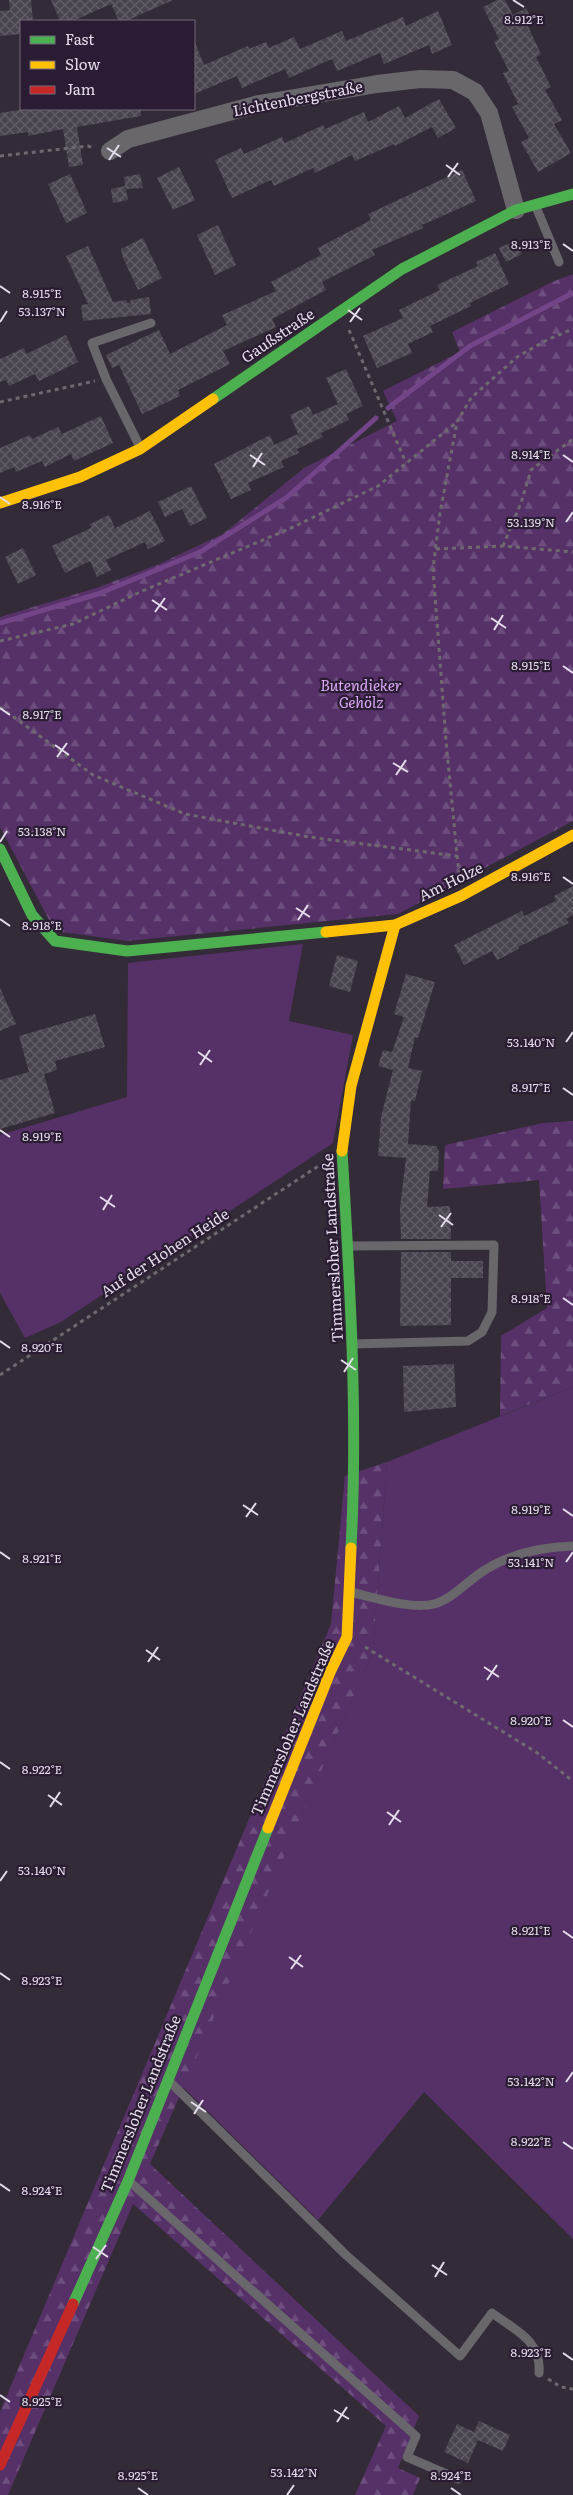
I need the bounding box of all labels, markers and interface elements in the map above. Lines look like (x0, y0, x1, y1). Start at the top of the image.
text: 8.912°E (504, 10, 544, 28)
legend (20, 20, 195, 110)
text: Fast (65, 27, 94, 50)
text: Slow (65, 52, 100, 75)
street label: Lichtenbergstraße (231, 74, 365, 121)
text: Jam (65, 77, 96, 100)
text: 8.913°E (511, 235, 551, 253)
text: 8.915°E (22, 284, 62, 302)
text: 53.137°N (18, 302, 66, 320)
street label: Gaußstraße (236, 302, 319, 368)
text: 8.914°E (511, 445, 551, 463)
text: 8.916°E (22, 495, 62, 513)
text: 53.139°N (507, 513, 555, 531)
text: 8.915°E (511, 656, 551, 674)
park label: Butendieker Gehölz (320, 673, 402, 713)
text: 8.917°E (22, 705, 62, 723)
text: 53.138°N (18, 822, 66, 840)
street label: Am Holze (414, 855, 487, 906)
text: 8.916°E (511, 867, 551, 885)
text: 8.918°E (22, 916, 62, 934)
text: 53.140°N (507, 1033, 555, 1051)
text: 8.917°E (511, 1078, 551, 1096)
text: 8.919°E (22, 1127, 62, 1145)
street label: Timmersloher Landstraße (315, 1153, 348, 1343)
street label: Auf der Hohen Heide (95, 1201, 233, 1302)
text: 8.918°E (511, 1289, 551, 1307)
text: 8.920°E (21, 1338, 63, 1356)
text: 8.919°E (511, 1500, 551, 1518)
text: 8.921°E (22, 1549, 62, 1567)
text: 53.141°N (508, 1553, 554, 1571)
street label: Timmersloher Landstraße (244, 1636, 339, 1819)
text: 8.920°E (510, 1711, 552, 1729)
text: 8.922°E (22, 1760, 63, 1778)
text: 53.140°N (18, 1861, 66, 1879)
text: 8.921°E (511, 1921, 551, 1939)
text: 8.923°E (22, 1971, 63, 1989)
street label: Timmersloher Landstraße (93, 2011, 186, 2196)
text: 53.142°N (507, 2072, 555, 2090)
text: 8.922°E (511, 2132, 552, 2150)
text: 8.924°E (22, 2181, 63, 2199)
text: 8.923°E (511, 2343, 552, 2361)
text: 8.925°E (22, 2392, 63, 2410)
text: 53.142°N (270, 2463, 318, 2481)
text: 8.925°E (118, 2466, 159, 2484)
text: 8.924°E (431, 2466, 472, 2484)

